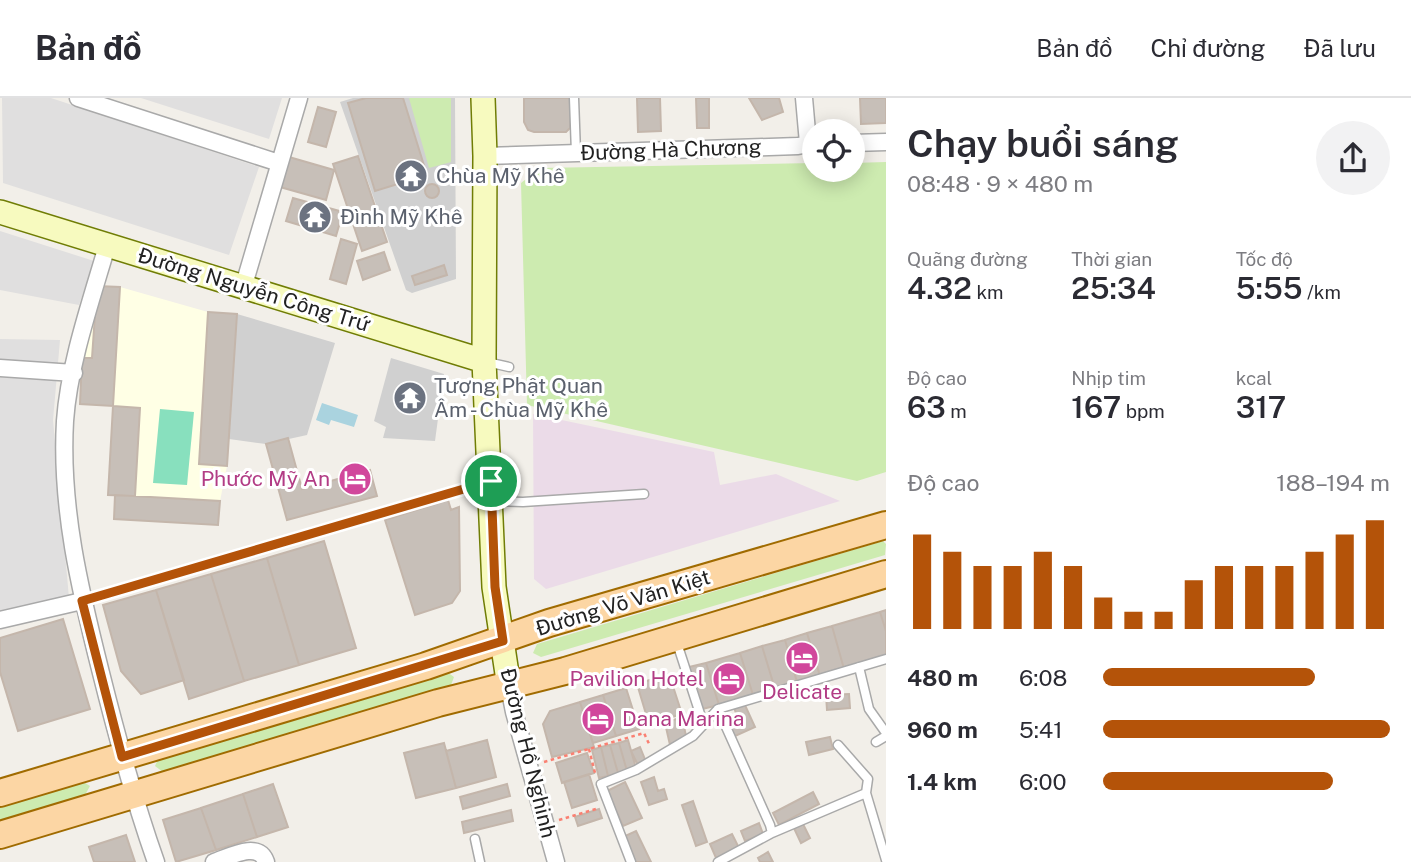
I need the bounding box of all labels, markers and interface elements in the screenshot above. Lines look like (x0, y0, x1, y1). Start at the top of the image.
text: Bản đồ (35, 29, 142, 67)
text: Bản đồ (1036, 34, 1113, 62)
text: Chỉ đường (1151, 34, 1265, 62)
text: Đã lưu (1303, 34, 1376, 62)
map controls (802, 119, 865, 182)
button: locate (802, 119, 865, 182)
text: Chạy buổi sáng (907, 121, 1179, 166)
button: share (1316, 121, 1390, 195)
street label: Đường Hà Chương (580, 134, 762, 165)
temple icon: Chùa Mỹ Khê (392, 157, 430, 195)
place label: Chùa Mỹ Khê (436, 163, 565, 188)
text: 08:48 · 9 × 480 m (907, 170, 1093, 197)
temple icon: Đình Mỹ Khê (296, 198, 334, 236)
place label: Đình Mỹ Khê (340, 204, 463, 229)
street label: Đường Nguyễn Công Trứ (135, 242, 374, 337)
text: Quãng đường (907, 248, 1028, 270)
text: Thời gian (1071, 248, 1152, 270)
text: Tốc độ (1236, 248, 1293, 270)
text: 4.32 (907, 270, 972, 306)
text: 25:34 (1071, 270, 1156, 306)
text: 5:55 (1236, 270, 1302, 306)
text: km (972, 281, 1004, 303)
text: /km (1302, 281, 1341, 303)
text: Độ cao (907, 367, 967, 389)
text: Nhịp tim (1071, 367, 1146, 389)
text: kcal (1236, 367, 1272, 389)
place label: Tượng Phật Quan Âm - Chùa Mỹ Khê (434, 373, 608, 422)
temple icon: Tượng Phật Quan Âm - Chùa Mỹ Khê (391, 379, 429, 417)
text: 63 (907, 389, 946, 425)
text: 167 (1071, 389, 1121, 425)
text: 317 (1236, 389, 1286, 425)
text: m (946, 400, 967, 422)
text: bpm (1121, 400, 1165, 422)
pin (461, 451, 521, 511)
hotel icon: Phước Mỹ An (336, 460, 374, 498)
icon: arrive (472, 462, 510, 500)
place label: Phước Mỹ An (201, 466, 330, 491)
text: Độ cao (907, 469, 979, 496)
text: 188–194 m (1276, 469, 1390, 496)
street label: Đường Võ Văn Kiệt (533, 564, 713, 641)
hotel icon: Delicate (783, 639, 821, 677)
hotel icon: Pavilion Hotel (710, 660, 748, 698)
text: 480 m (907, 664, 978, 691)
text: 6:08 (1019, 664, 1067, 691)
street label: Đường Hồ Nghinh (495, 665, 562, 840)
place label: Pavilion Hotel (570, 666, 704, 691)
place label: Delicate (762, 679, 842, 704)
hotel icon: Dana Marina (579, 700, 617, 738)
place label: Dana Marina (622, 706, 744, 731)
text: 960 m (907, 716, 978, 743)
text: 5:41 (1019, 716, 1063, 743)
text: 1.4 km (907, 768, 977, 795)
text: 6:00 (1019, 768, 1067, 795)

